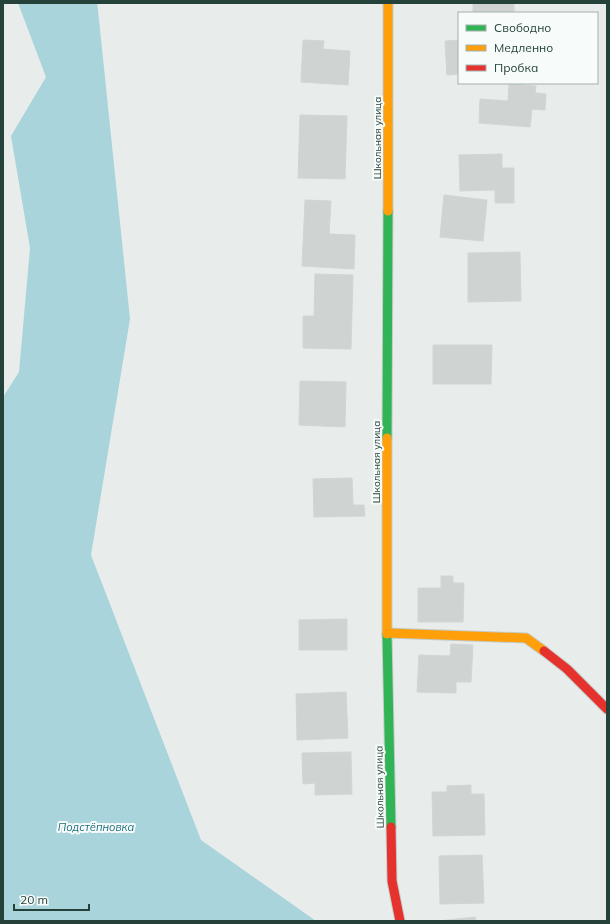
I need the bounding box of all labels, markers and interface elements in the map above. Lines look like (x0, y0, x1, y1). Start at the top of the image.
legend (458, 12, 598, 84)
text: Свободно (494, 20, 551, 35)
text: Медленно (494, 40, 553, 55)
text: Пробка (494, 60, 538, 75)
street label: Школьная улица (371, 97, 384, 179)
street label: Школьная улица (370, 421, 383, 503)
street label: Школьная улица (372, 746, 387, 828)
water label: Подстёпновка (58, 820, 134, 834)
scale bar (14, 886, 89, 912)
text: 20 m (20, 892, 48, 907)

